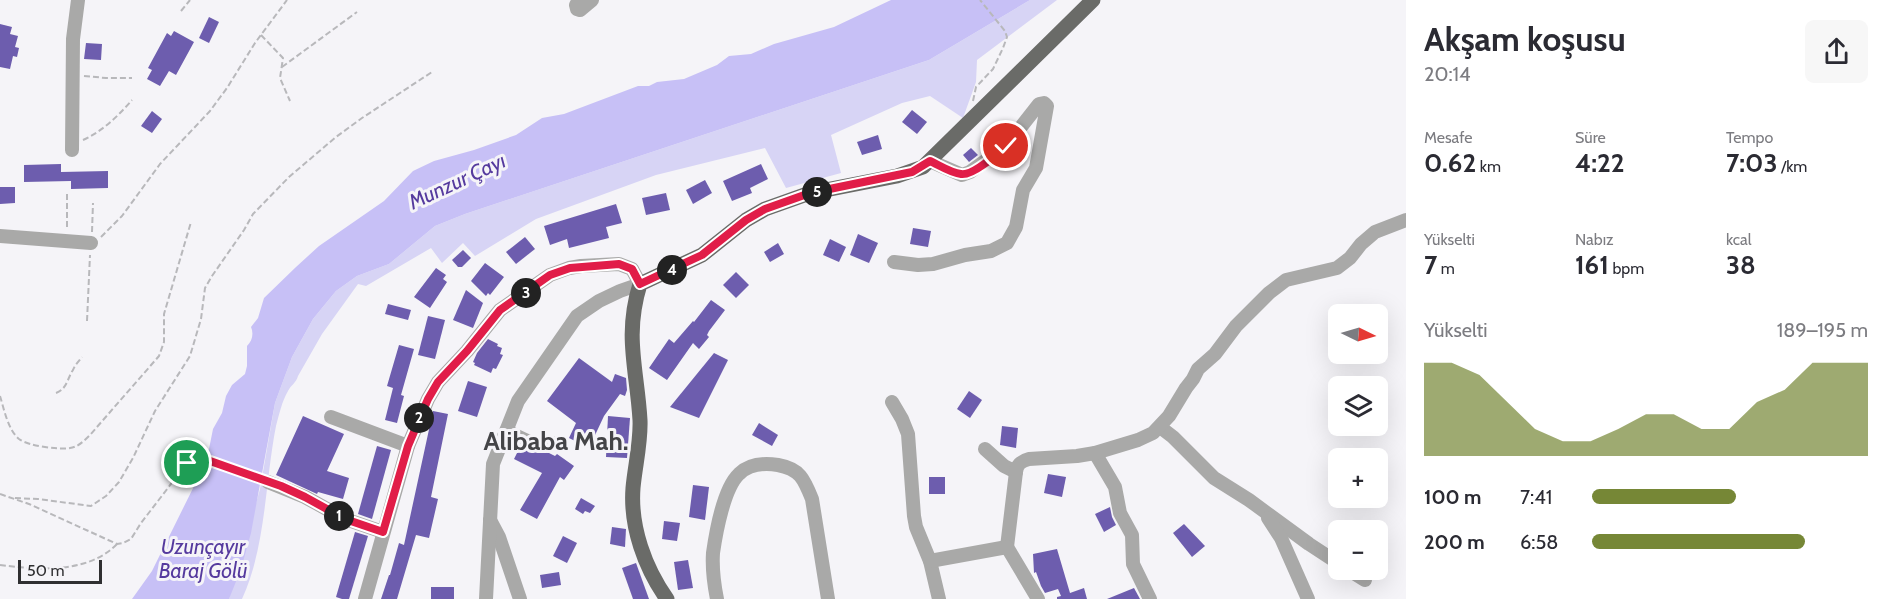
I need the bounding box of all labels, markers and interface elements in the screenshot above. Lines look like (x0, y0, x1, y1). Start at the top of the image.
text: Akşam koşusu (1424, 19, 1626, 59)
button: share (1805, 20, 1868, 83)
text: 20:14 (1424, 62, 1471, 86)
pin (980, 120, 1031, 171)
text: Mesafe (1424, 128, 1473, 147)
text: Süre (1575, 128, 1606, 147)
text: Tempo (1726, 128, 1773, 147)
icon: check (989, 129, 1022, 162)
text: 0.62 (1424, 147, 1476, 179)
text: 4:22 (1575, 147, 1624, 179)
text: 7:03 (1726, 147, 1777, 179)
water label: Munzur Çayı (404, 148, 509, 215)
text: km (1476, 157, 1501, 176)
text: /km (1777, 157, 1807, 176)
pin: 5 (802, 177, 832, 207)
text: 5 (813, 182, 821, 201)
text: Yükselti (1424, 230, 1475, 249)
text: Nabız (1575, 230, 1614, 249)
text: kcal (1726, 230, 1752, 249)
text: 7 (1424, 249, 1437, 281)
text: 161 (1575, 249, 1609, 281)
text: 38 (1726, 249, 1756, 281)
pin: 4 (657, 255, 687, 285)
text: m (1437, 259, 1455, 278)
text: bpm (1609, 259, 1644, 278)
text: 4 (667, 260, 677, 279)
pin: 3 (511, 278, 541, 308)
text: 3 (522, 283, 530, 302)
north arrow (1328, 304, 1388, 364)
map controls (1328, 304, 1388, 580)
text: Yükselti (1424, 318, 1488, 342)
text: 189–195 m (1777, 318, 1868, 342)
button: layers (1328, 376, 1388, 436)
pin: 2 (404, 403, 434, 433)
text: 2 (415, 408, 423, 427)
district label: Alibaba Mah. (483, 425, 629, 457)
pin (161, 437, 212, 488)
icon: arrive (170, 446, 203, 479)
button: + (1328, 448, 1388, 508)
text: 100 m (1424, 485, 1482, 509)
text: 7:41 (1520, 485, 1552, 509)
pin: 1 (324, 501, 354, 531)
text: 1 (336, 506, 342, 525)
button: − (1328, 520, 1388, 580)
text: 200 m (1424, 530, 1485, 554)
text: 6:58 (1520, 530, 1558, 554)
water label: Uzunçayır Baraj Gölü (159, 534, 247, 584)
scale bar (18, 557, 102, 584)
text: 50 m (27, 561, 64, 580)

